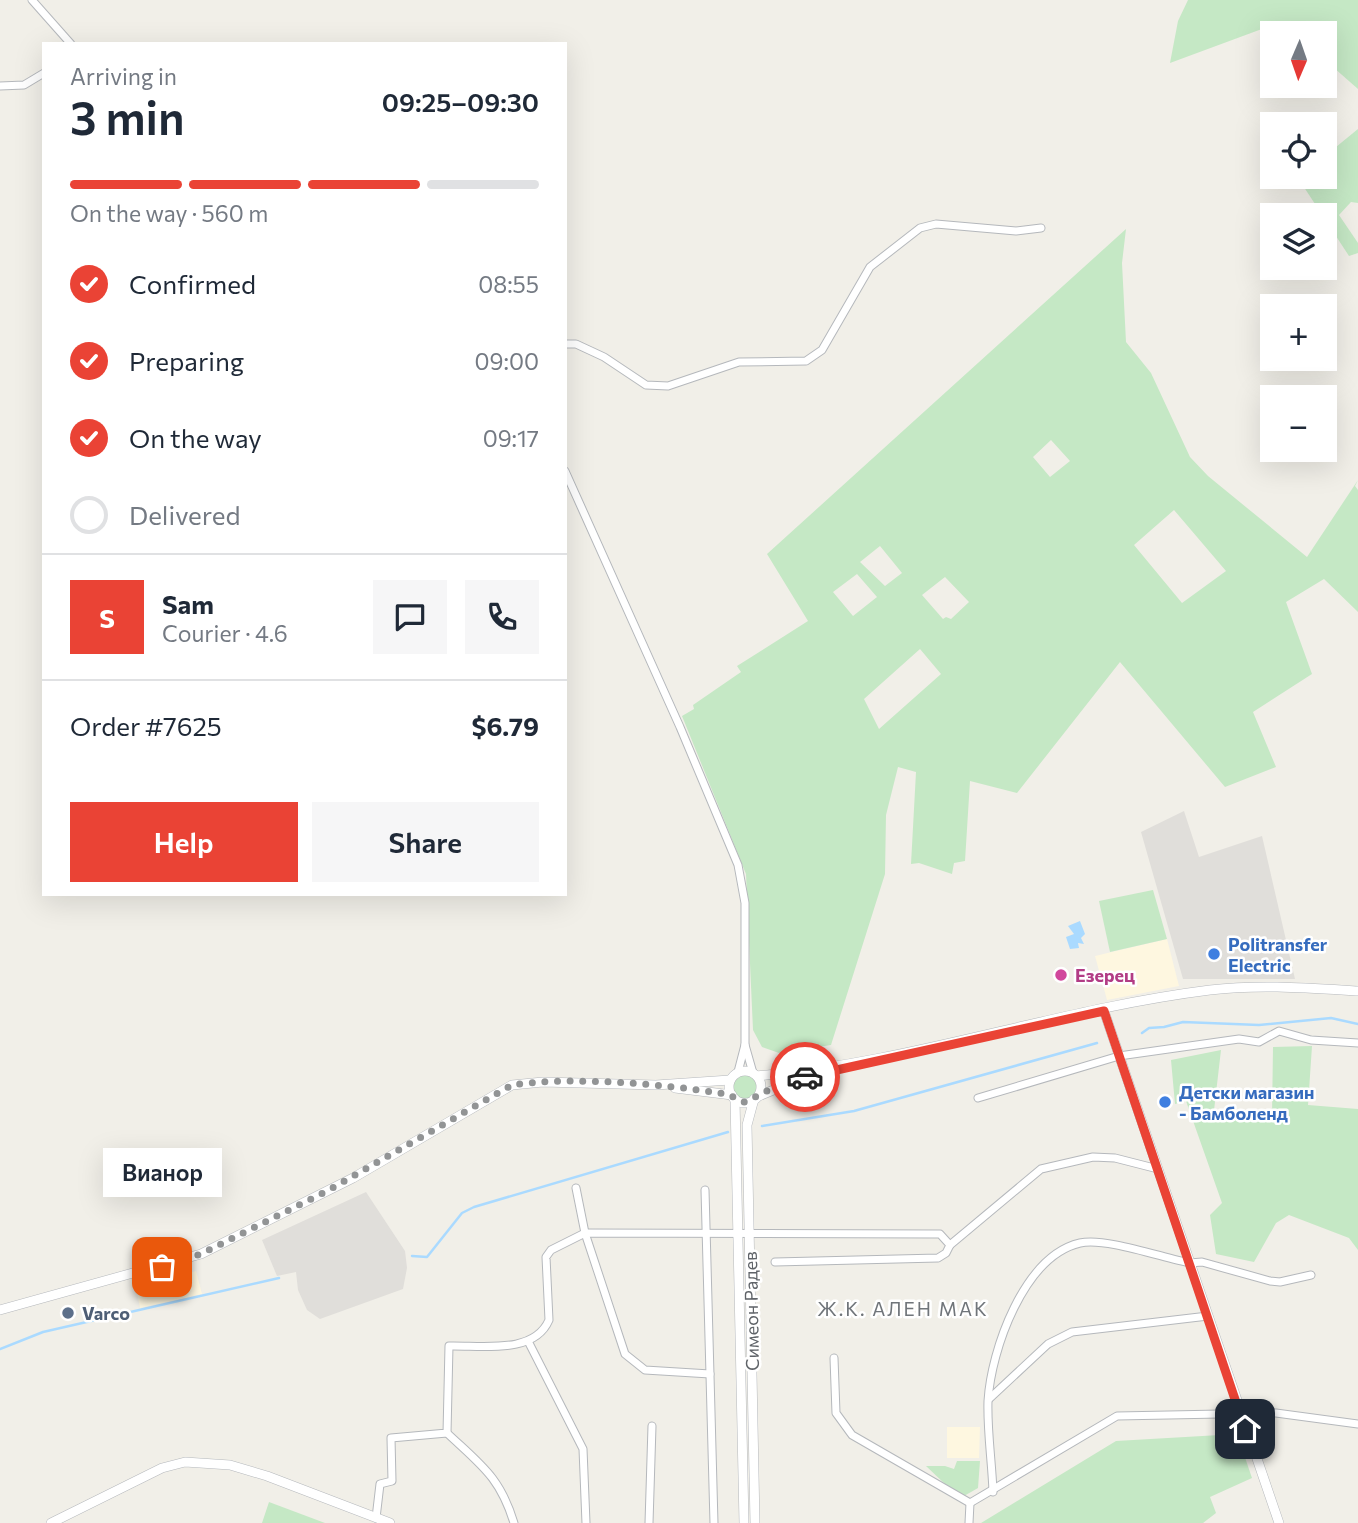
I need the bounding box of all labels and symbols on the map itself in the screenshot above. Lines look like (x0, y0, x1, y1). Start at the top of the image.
north arrow (1260, 21, 1337, 98)
place label: Politransfer Electric (1228, 933, 1328, 976)
marker: Politransfer Electric (1206, 946, 1222, 962)
place label: Езерец (1075, 964, 1135, 986)
marker: Езерец (1053, 967, 1069, 983)
courier (770, 1042, 840, 1112)
place label: Детски магазин - Бамболенд (1179, 1081, 1314, 1124)
marker: Детски магазин - Бамболенд (1157, 1094, 1173, 1110)
callout: Вианор (102, 1148, 222, 1197)
pin (132, 1237, 192, 1297)
street label: Симеон Радев (739, 1251, 763, 1371)
district label: Ж.К. АЛЕН МАК (817, 1297, 989, 1320)
place label: Varco (82, 1302, 130, 1324)
marker: Varco (60, 1305, 76, 1321)
pin (1215, 1399, 1275, 1459)

